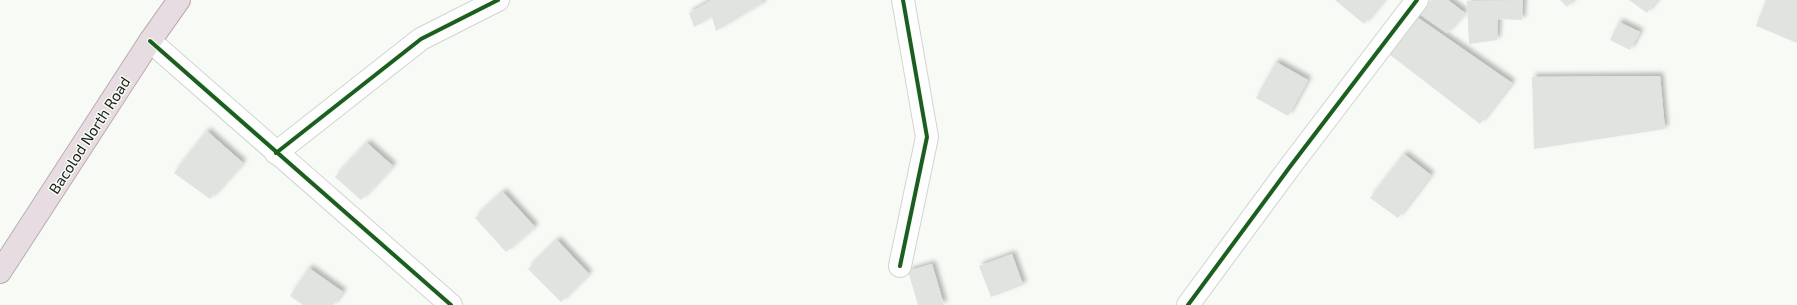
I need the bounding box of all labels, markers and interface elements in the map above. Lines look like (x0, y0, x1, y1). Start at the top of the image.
street label: Bacolod North Road (45, 73, 133, 197)

